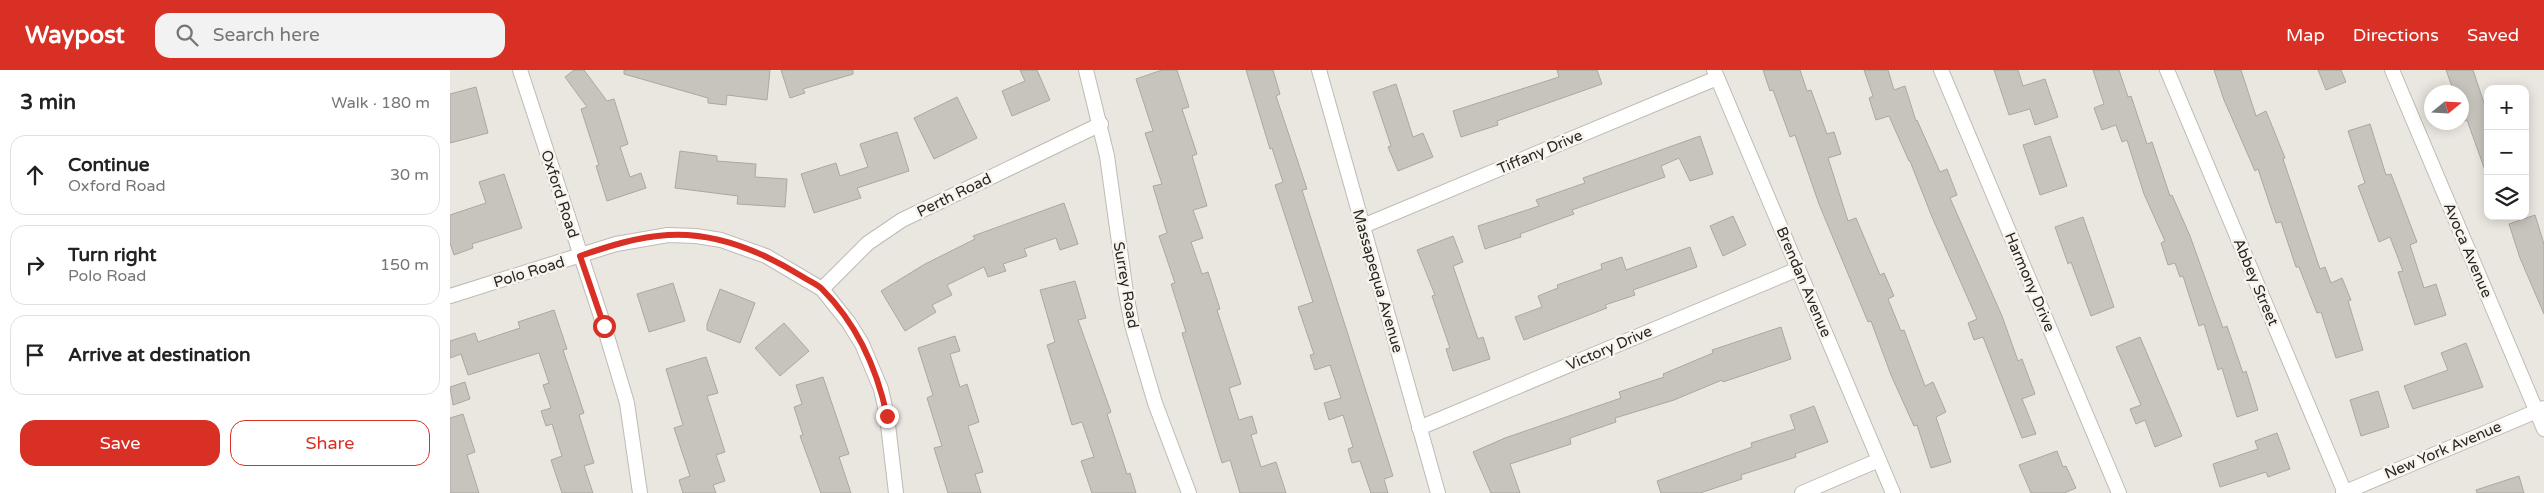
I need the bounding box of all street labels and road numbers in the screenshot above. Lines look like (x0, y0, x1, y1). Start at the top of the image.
street label: Tiffany Drive (1495, 126, 1585, 178)
street label: Oxford Road (537, 148, 583, 240)
street label: Perth Road (914, 169, 994, 221)
street label: Avoca Avenue (2440, 200, 2496, 300)
street label: Massapequa Avenue (1349, 207, 1407, 355)
street label: Brendan Avenue (1773, 224, 1835, 340)
street label: Harmony Drive (2001, 230, 2059, 334)
street label: Abbey Street (2229, 236, 2283, 329)
street label: Surrey Road (1110, 240, 1142, 330)
street label: Polo Road (491, 253, 567, 291)
street label: Victory Drive (1563, 322, 1655, 374)
street label: New York Avenue (2382, 417, 2504, 483)

